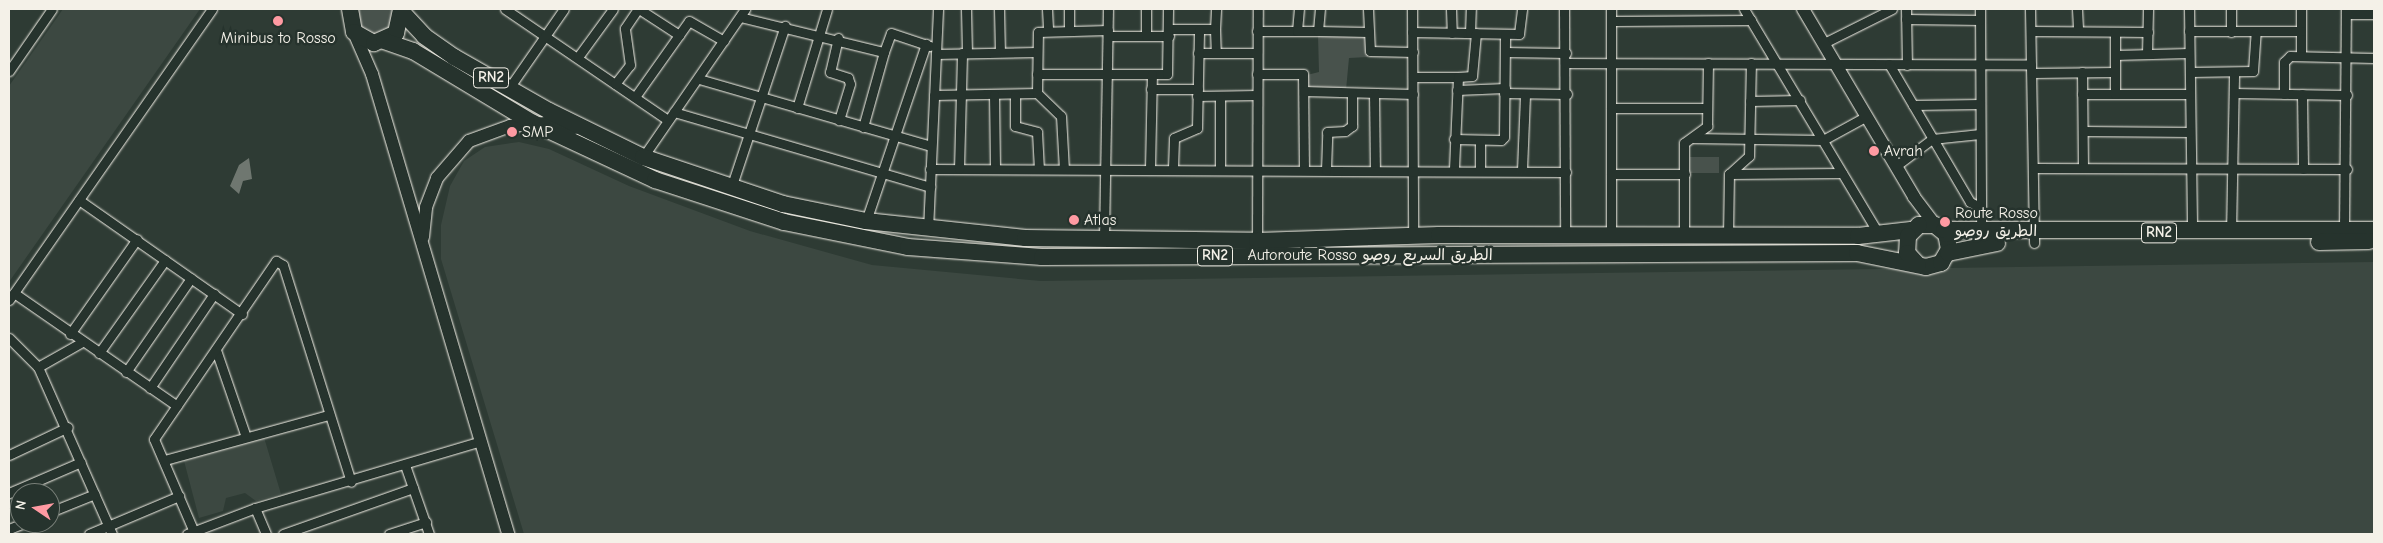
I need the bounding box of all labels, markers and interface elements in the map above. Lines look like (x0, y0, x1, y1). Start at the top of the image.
marker: Minibus to Rosso (272, 15, 284, 27)
place label: Minibus to Rosso (220, 28, 336, 48)
road number: RN2 (472, 66, 510, 90)
place label: SMP (522, 122, 553, 142)
marker: SMP (506, 126, 518, 138)
place label: Avrah (1884, 141, 1923, 161)
marker: Avrah (1868, 145, 1880, 157)
place label: Route Rosso الطريق روصو (1955, 203, 2038, 241)
place label: Atlas (1084, 210, 1116, 230)
marker: Atlas (1068, 214, 1080, 226)
marker: Route Rosso الطريق روصو (1939, 216, 1951, 228)
road number: RN2 (2140, 220, 2178, 246)
road number: RN2 (1196, 244, 1234, 268)
street label: Autoroute Rosso الطريق السريع روصو (1247, 245, 1493, 265)
north arrow (10, 483, 60, 533)
text: N (12, 499, 30, 511)

